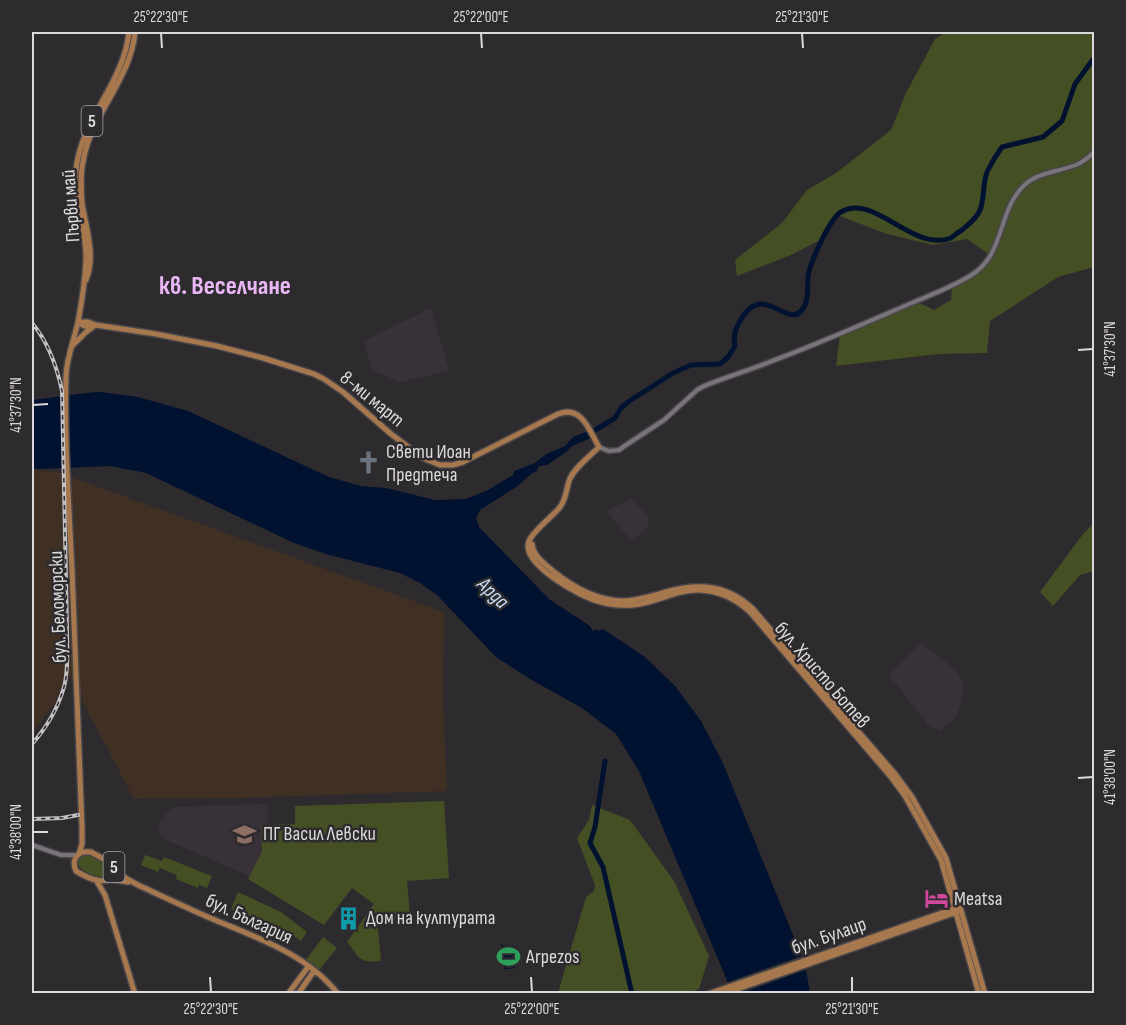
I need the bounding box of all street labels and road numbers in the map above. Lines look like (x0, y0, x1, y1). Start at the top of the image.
road number: 5 (82, 106, 103, 136)
street label: Първи май (56, 169, 86, 243)
street label: 8-ми март (335, 366, 409, 432)
street label: бул. Беломорски (44, 550, 72, 664)
street label: бул. Христо Ботев (769, 617, 875, 733)
road number: 5 (104, 852, 124, 882)
street label: бул. България (202, 888, 296, 950)
street label: бул. Булаир (788, 912, 870, 960)

